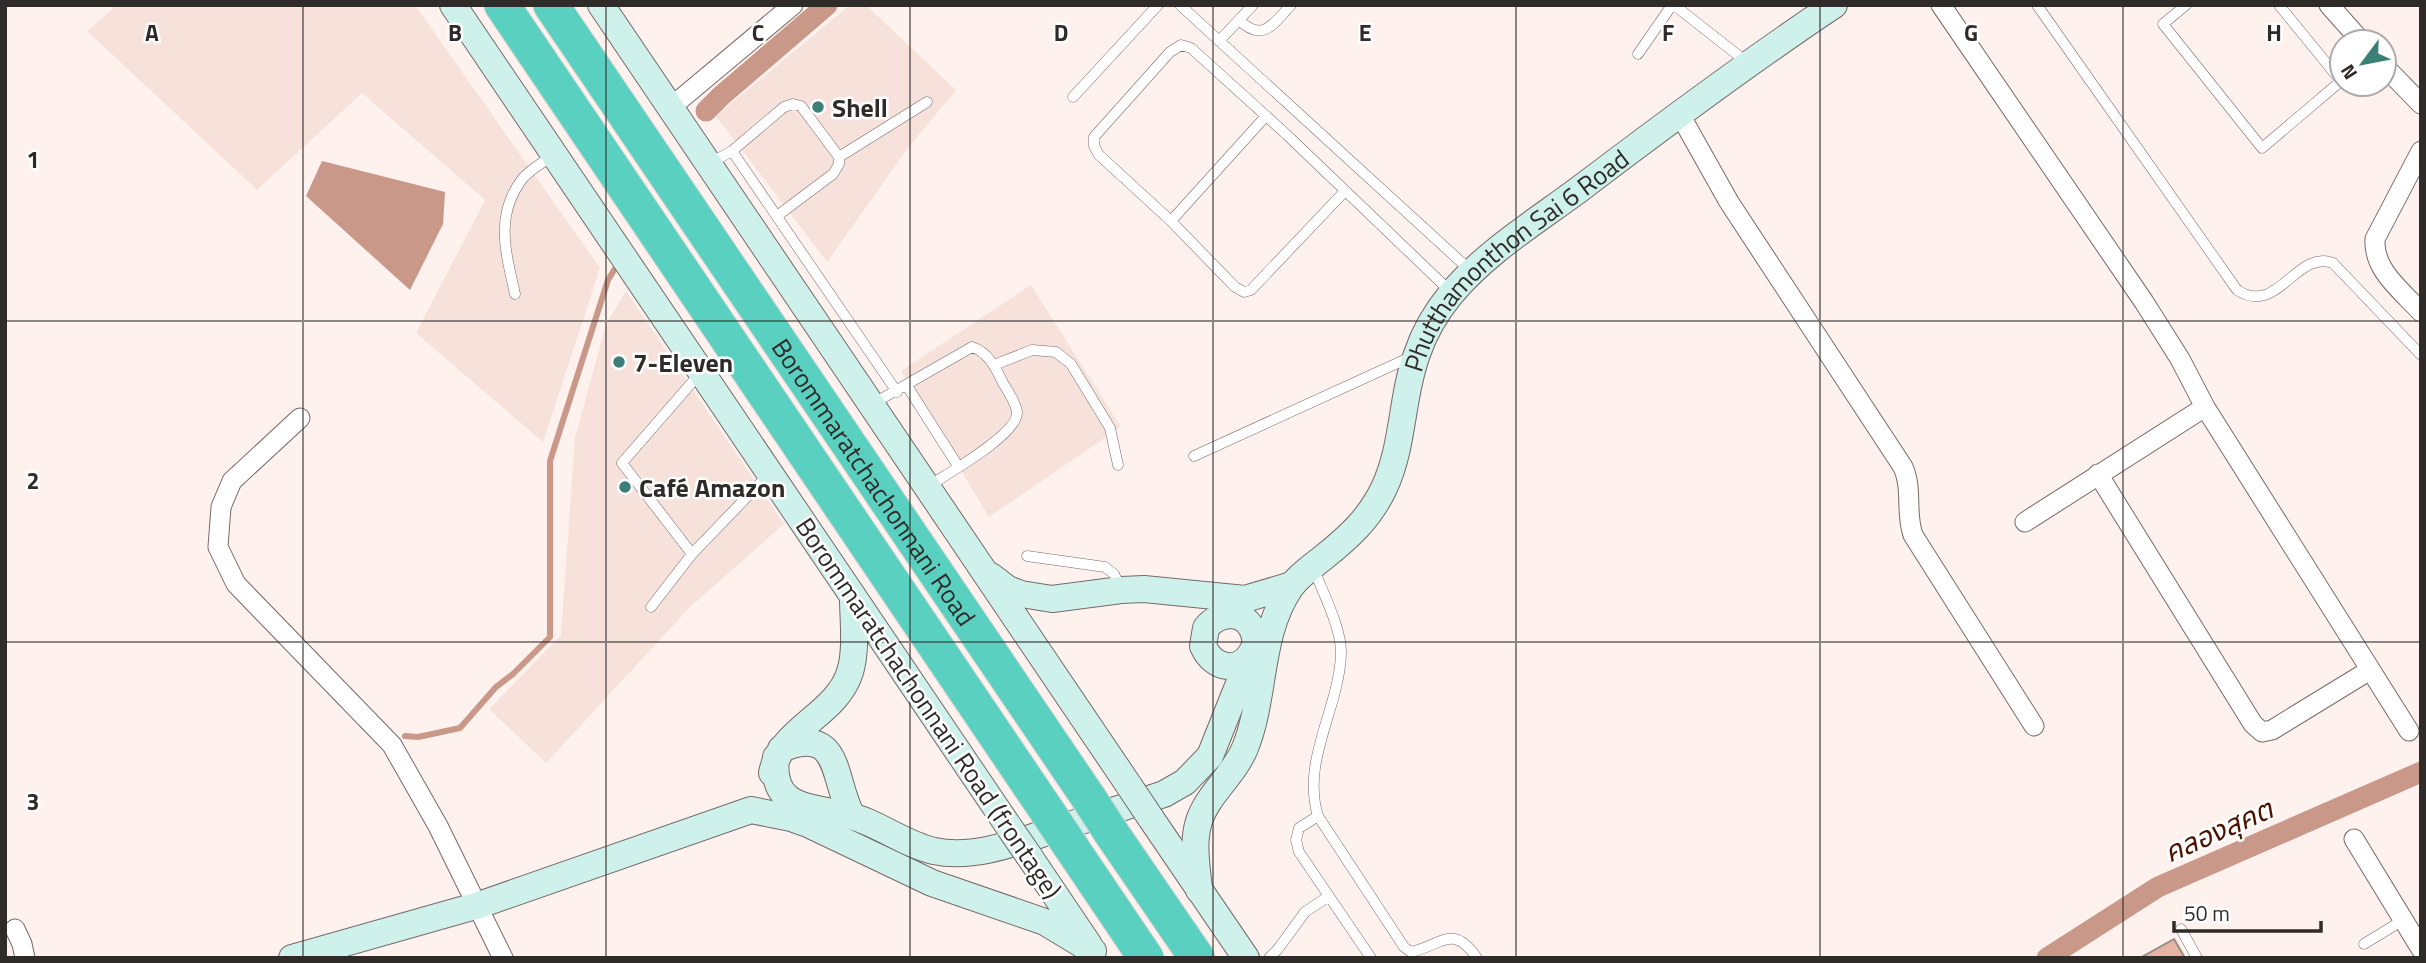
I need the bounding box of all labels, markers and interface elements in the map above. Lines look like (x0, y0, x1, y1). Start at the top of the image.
text: A (145, 15, 159, 50)
text: B (448, 15, 462, 50)
text: C (752, 15, 764, 50)
text: D (1054, 15, 1068, 50)
text: E (1359, 15, 1371, 50)
text: F (1662, 15, 1674, 50)
text: G (1964, 15, 1978, 50)
text: H (2266, 15, 2282, 50)
north arrow (2328, 28, 2398, 98)
text: N (2332, 59, 2364, 86)
place label: Shell (832, 88, 888, 127)
marker: Shell (810, 99, 826, 115)
street label: Phutthamonthon Sai 6 Road (1393, 139, 1637, 376)
text: 1 (27, 142, 39, 177)
street label: Borommaratchachonnani Road (763, 330, 986, 633)
place label: 7-Eleven (633, 343, 733, 382)
marker: 7-Eleven (611, 354, 627, 370)
text: 2 (27, 463, 39, 498)
place label: Café Amazon (639, 468, 785, 507)
marker: Café Amazon (617, 479, 633, 495)
street label: Borommaratchachonnani Road (frontage) (786, 509, 1072, 907)
text: 3 (27, 784, 39, 819)
water label: คลองสุคต (2157, 786, 2280, 873)
scale bar (2174, 890, 2321, 934)
text: 50 m (2184, 897, 2230, 929)

